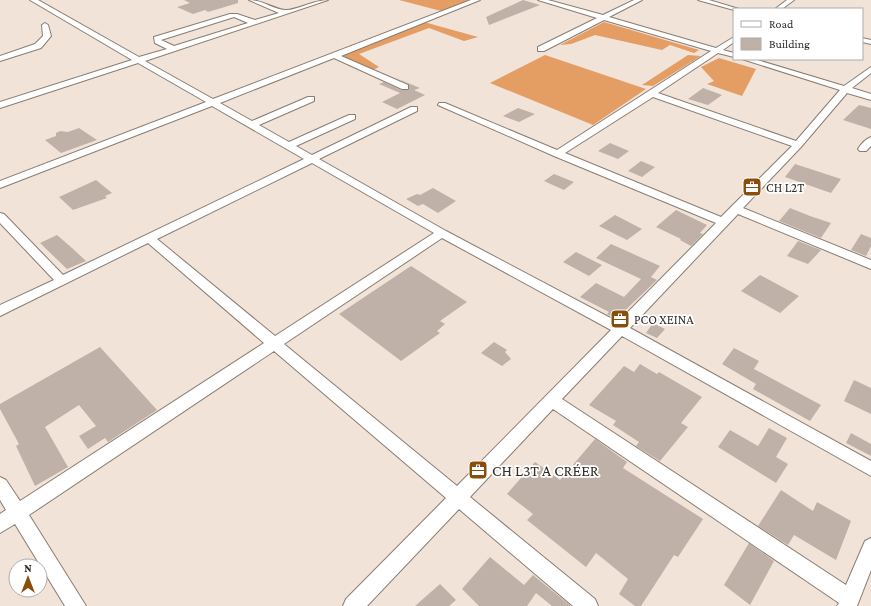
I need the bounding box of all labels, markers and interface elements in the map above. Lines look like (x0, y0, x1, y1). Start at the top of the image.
legend (733, 8, 863, 60)
text: Road (769, 17, 794, 31)
text: Building (769, 37, 810, 51)
office icon: CH L2T (741, 176, 763, 198)
place label: CH L2T (766, 180, 804, 195)
office icon: PCO XEINA (609, 308, 631, 330)
place label: PCO XEINA (634, 312, 694, 327)
office icon: CH L3T A CRÉER (467, 459, 489, 481)
place label: CH L3T A CRÉER (492, 462, 599, 479)
north arrow (8, 558, 48, 598)
text: N (24, 562, 32, 574)

